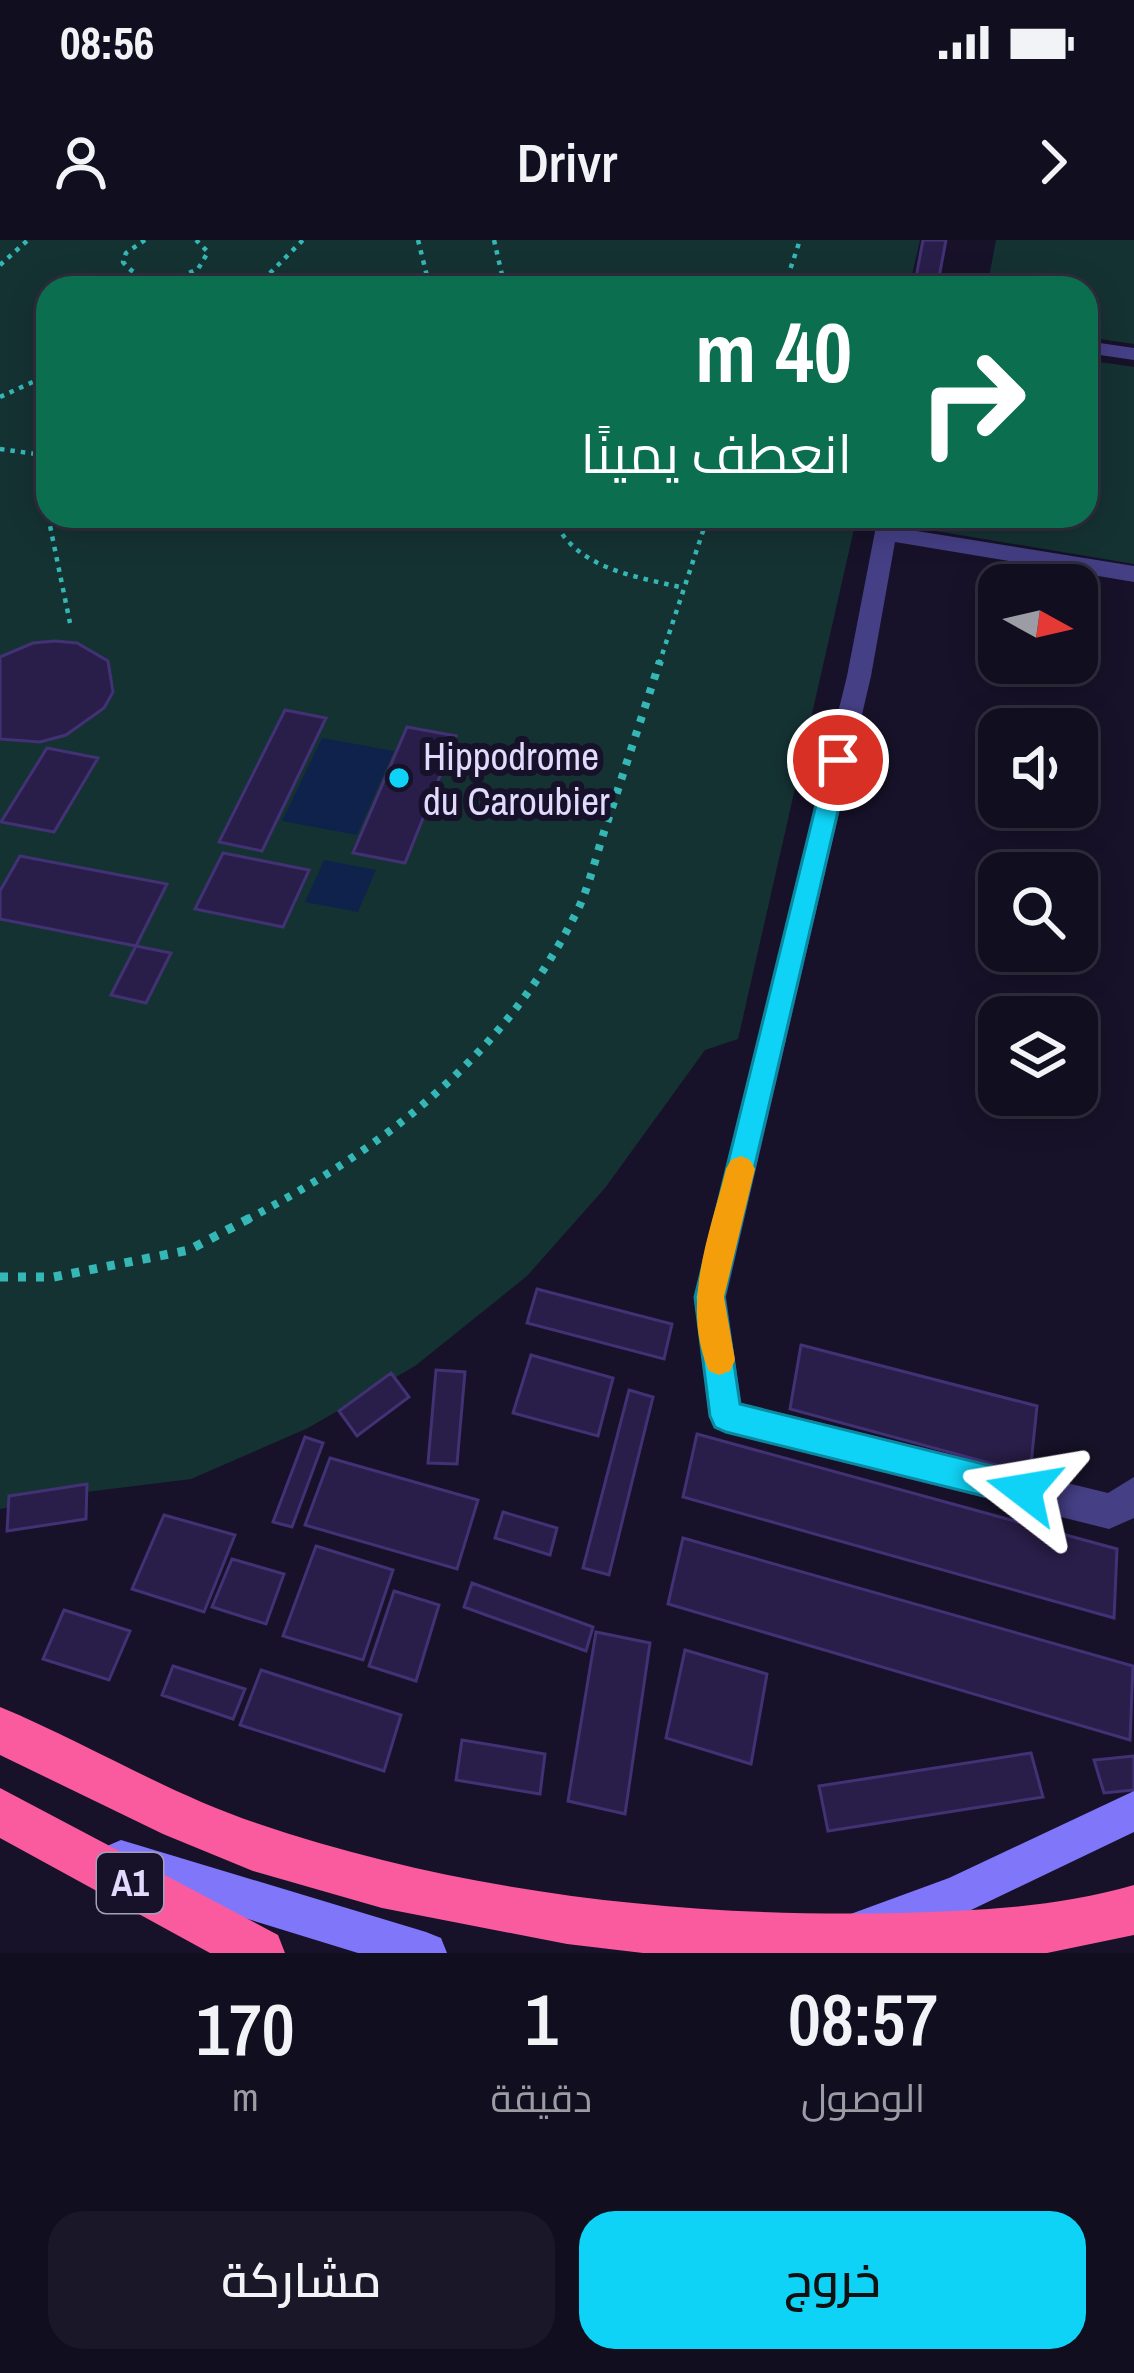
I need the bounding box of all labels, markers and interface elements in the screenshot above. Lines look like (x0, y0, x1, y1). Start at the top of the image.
text: 08:56 (60, 12, 154, 73)
text: Drivr (517, 126, 617, 199)
icon: person (48, 129, 114, 195)
icon: forward (1020, 129, 1086, 195)
text: 40 m (695, 295, 852, 408)
icon: right (894, 324, 1050, 480)
text: انعطف يمينًا (580, 417, 852, 490)
north arrow (978, 564, 1098, 684)
map controls (978, 564, 1098, 1116)
button: sound (978, 708, 1098, 828)
pin (787, 709, 889, 811)
icon: arrive (805, 727, 871, 793)
place label: Hippodrome du Caroubier (423, 730, 610, 827)
marker: Hippodrome du Caroubier (386, 765, 412, 791)
button: search (978, 852, 1098, 972)
button: layers (978, 996, 1098, 1116)
position arrow (961, 1427, 1087, 1553)
road number: A1 (97, 1853, 163, 1913)
text: 1 (525, 1970, 558, 2067)
text: 08:57 (788, 1970, 938, 2067)
text: 170 (196, 1980, 295, 2077)
text: m (232, 2071, 259, 2123)
text: دقيقة (491, 2072, 592, 2124)
text: الوصول (801, 2072, 925, 2124)
button: مشاركة (48, 2211, 555, 2349)
button: خروج (579, 2211, 1086, 2349)

